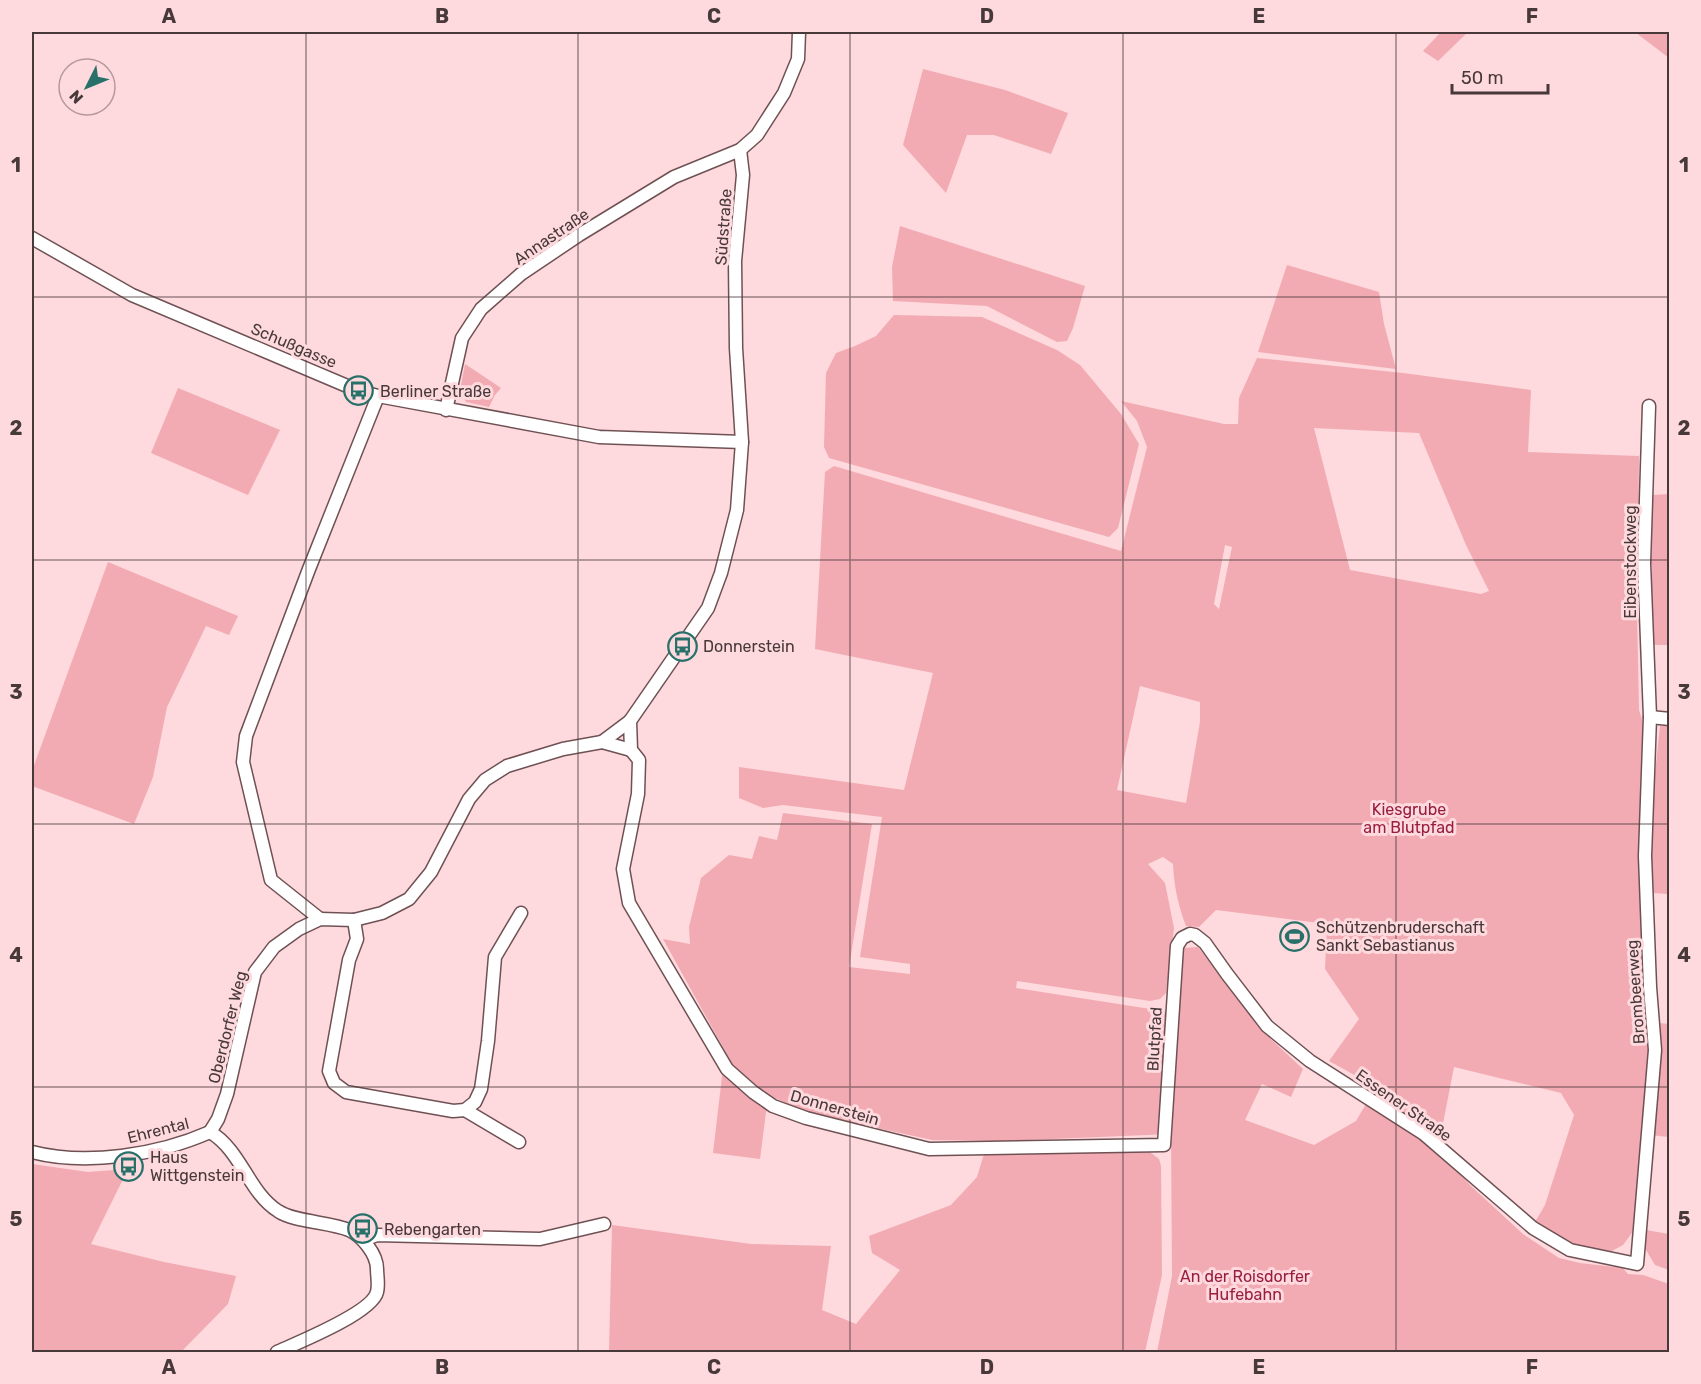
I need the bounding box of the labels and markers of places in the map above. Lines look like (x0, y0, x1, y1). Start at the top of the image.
bus stop icon: Berliner Straße (343, 375, 375, 407)
place label: Berliner Straße (380, 382, 491, 401)
bus stop icon: Donnerstein (666, 630, 698, 662)
place label: Donnerstein (703, 637, 795, 656)
place label: Schützenbruderschaft Sankt Sebastianus (1316, 918, 1485, 955)
sports icon: Schützenbruderschaft Sankt Sebastianus (1279, 920, 1311, 952)
place label: Haus Wittgenstein (150, 1148, 244, 1185)
bus stop icon: Haus Wittgenstein (113, 1150, 145, 1182)
bus stop icon: Rebengarten (347, 1213, 379, 1245)
place label: Rebengarten (384, 1220, 481, 1239)

